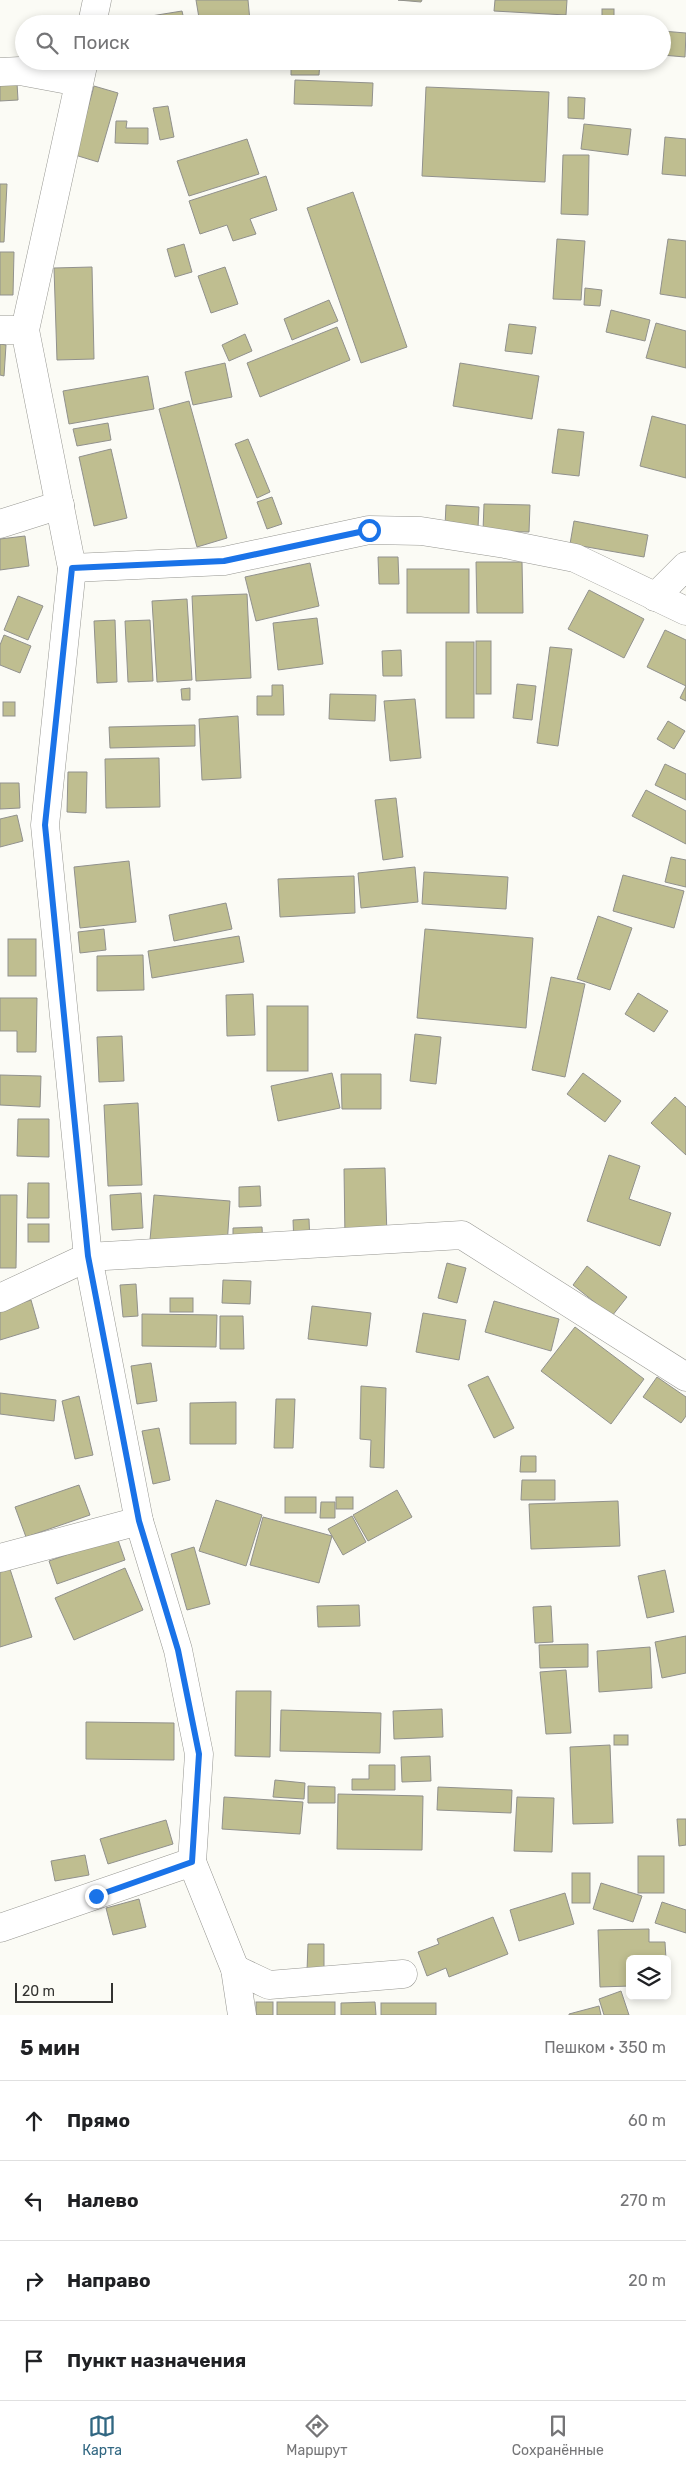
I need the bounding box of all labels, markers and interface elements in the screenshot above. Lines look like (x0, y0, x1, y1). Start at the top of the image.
search box (15, 15, 671, 70)
icon: search (33, 29, 61, 57)
text: Поиск (73, 31, 130, 54)
route start (358, 519, 381, 542)
route end (85, 1885, 108, 1908)
map controls (626, 1955, 671, 2000)
button: layers (626, 1955, 671, 2000)
scale bar (15, 1980, 112, 2003)
text: 20 m (22, 1983, 55, 2000)
text: 5 мин (20, 2035, 80, 2060)
text: Пешком · 350 m (544, 2038, 666, 2057)
icon: ahead (20, 2107, 48, 2135)
text: Прямо (67, 2109, 130, 2132)
text: 60 m (628, 2111, 666, 2130)
icon: left (20, 2187, 48, 2215)
text: Налево (67, 2189, 139, 2212)
text: 270 m (620, 2191, 666, 2210)
icon: right (20, 2267, 48, 2295)
text: Направо (67, 2269, 151, 2292)
text: 20 m (628, 2271, 666, 2290)
icon: arrive (20, 2347, 48, 2375)
text: Пункт назначения (67, 2349, 246, 2372)
tab: Карта (82, 2412, 122, 2459)
tab: Маршрут (286, 2412, 347, 2459)
tab: Сохранённые (512, 2412, 604, 2459)

